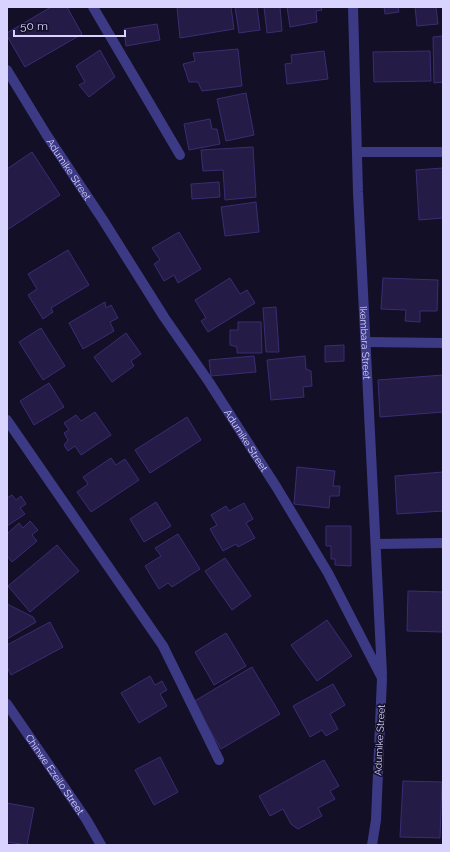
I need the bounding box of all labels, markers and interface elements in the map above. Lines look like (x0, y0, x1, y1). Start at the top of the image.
scale bar (14, 12, 125, 38)
text: 50 m (20, 19, 48, 33)
street label: Adumike Street (44, 137, 93, 203)
street label: Ikembara Street (358, 306, 372, 380)
street label: Adumike Street (222, 408, 270, 474)
street label: Adumike Street (372, 703, 387, 776)
street label: Chinwe Ezeilo Street (23, 732, 87, 817)

